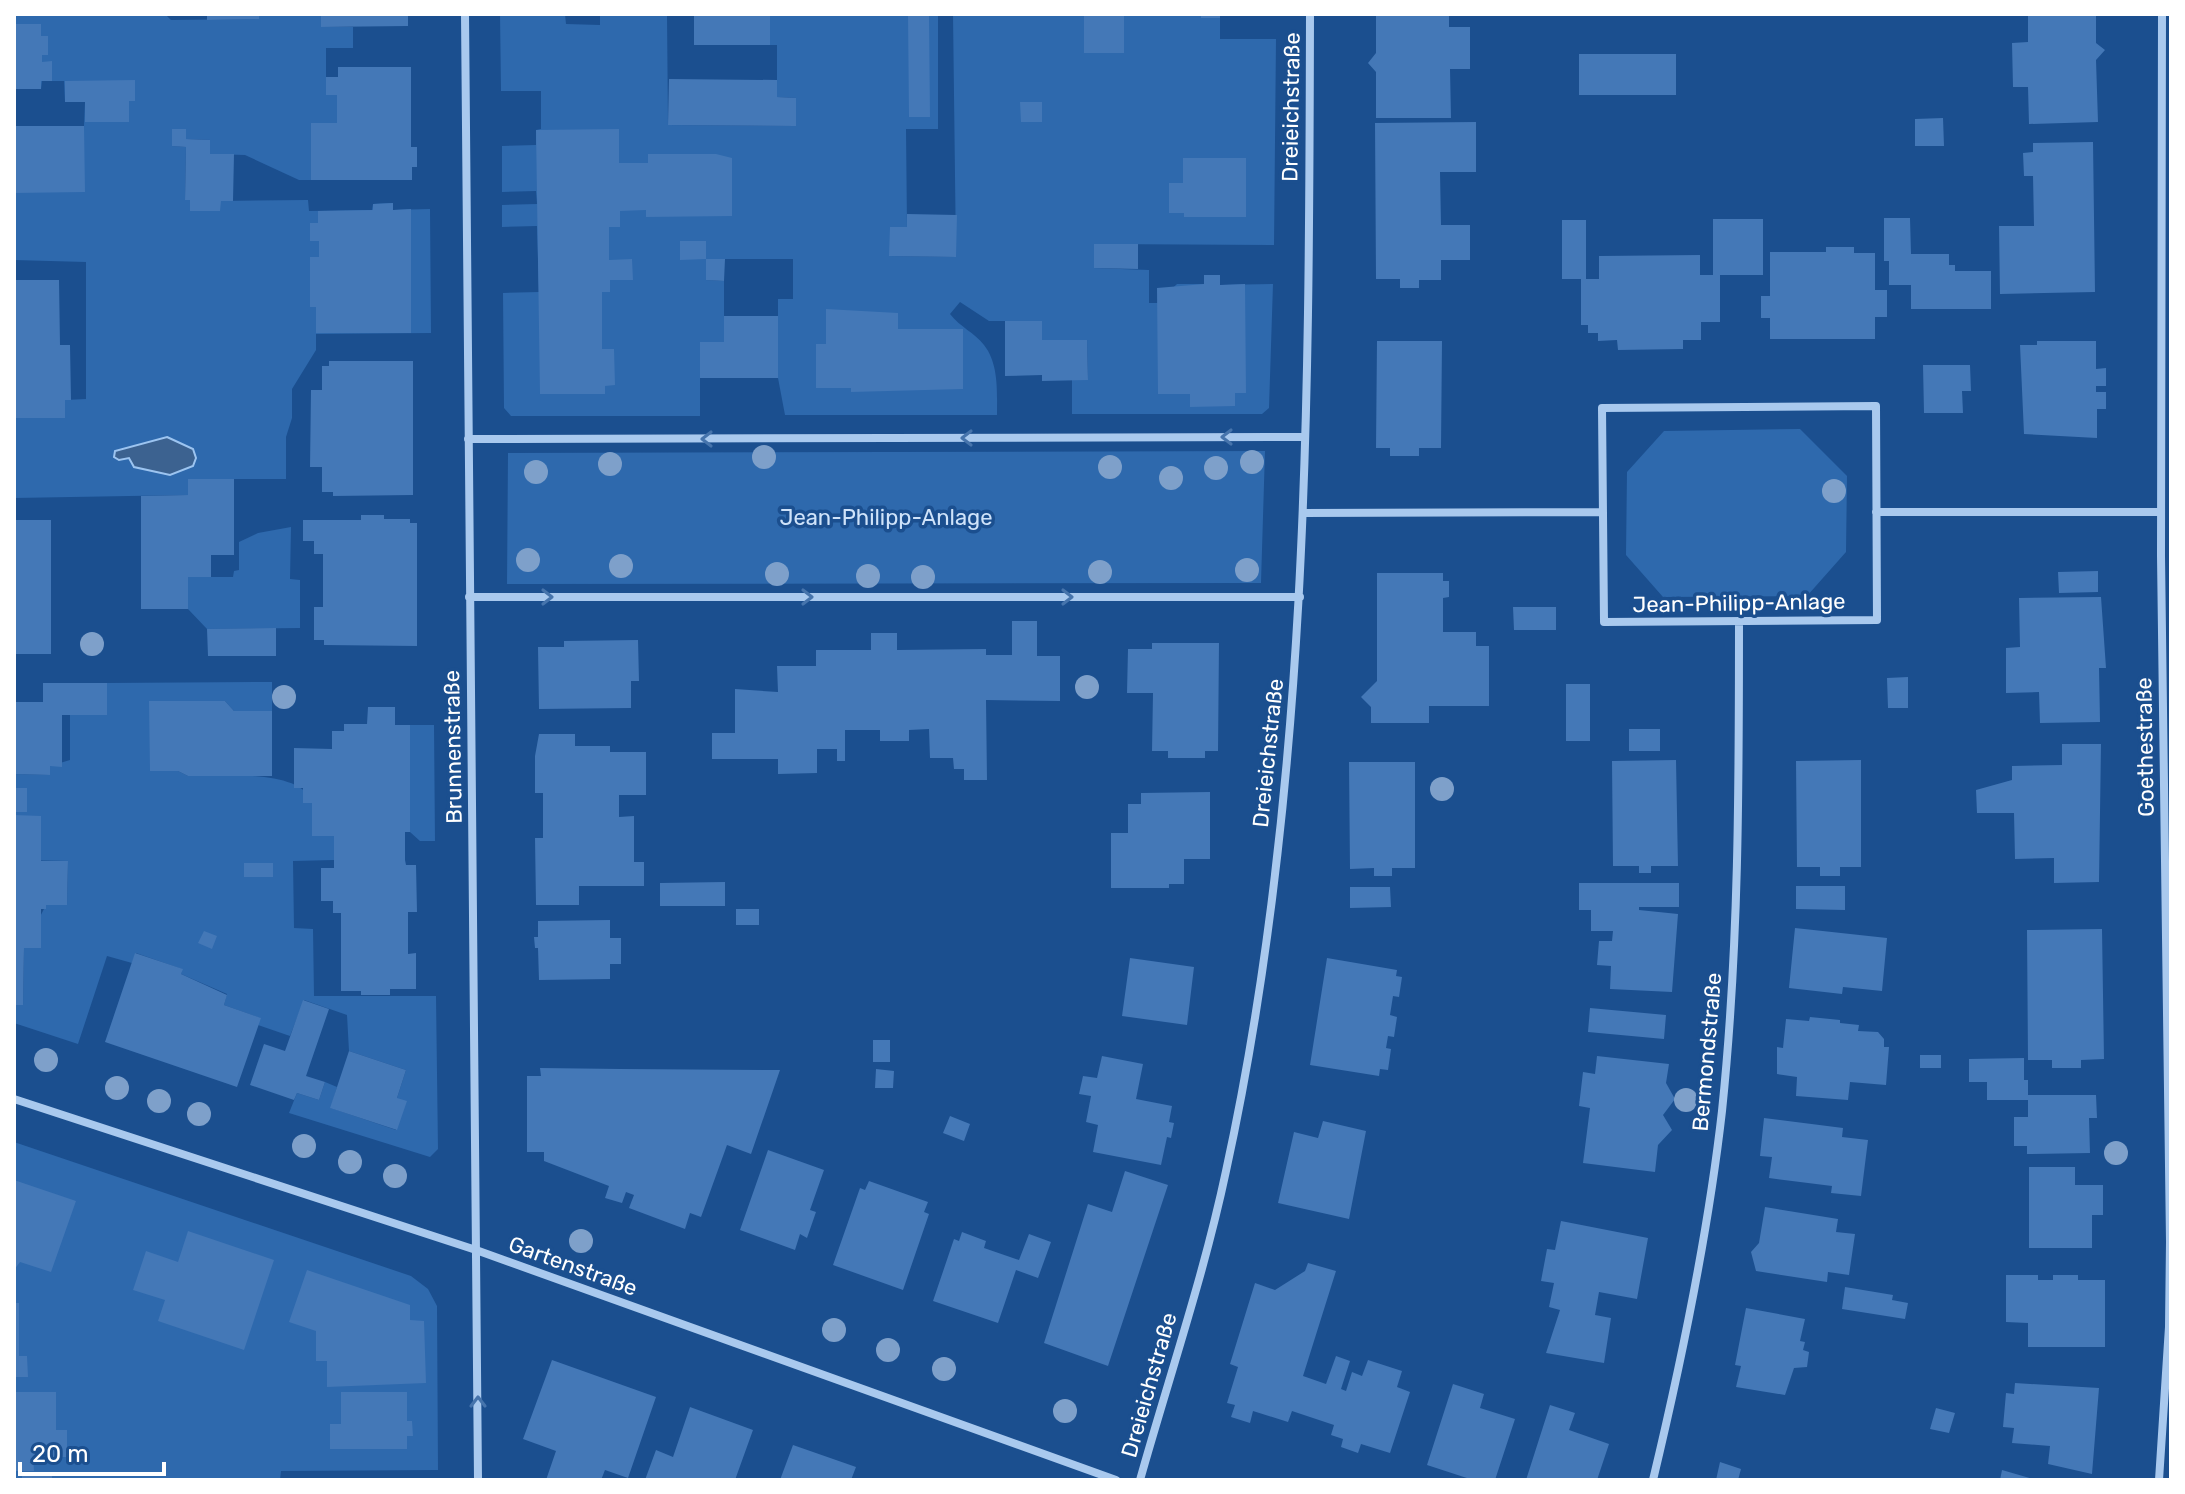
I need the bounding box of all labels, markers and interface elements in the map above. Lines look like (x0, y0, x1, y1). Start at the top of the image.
street label: Dreieichstraße (1276, 32, 1306, 182)
one-way arrow (1220, 428, 1233, 446)
one-way arrow (960, 429, 973, 447)
one-way arrow (700, 430, 713, 447)
park label: Jean-Philipp-Anlage (779, 504, 993, 531)
one-way arrow (541, 588, 554, 606)
one-way arrow (801, 588, 814, 606)
one-way arrow (1061, 588, 1074, 606)
street label: Jean-Philipp-Anlage (1632, 588, 1846, 618)
street label: Brunnenstraße (438, 670, 468, 824)
street label: Dreieichstraße (1247, 677, 1289, 829)
street label: Goethestraße (2130, 677, 2160, 817)
street label: Bermondstraße (1687, 971, 1727, 1133)
street label: Gartenstraße (505, 1230, 641, 1302)
street label: Dreieichstraße (1115, 1309, 1183, 1461)
one-way arrow (469, 1395, 486, 1408)
scale bar (20, 1426, 164, 1476)
text: 20 m (32, 1440, 89, 1468)

